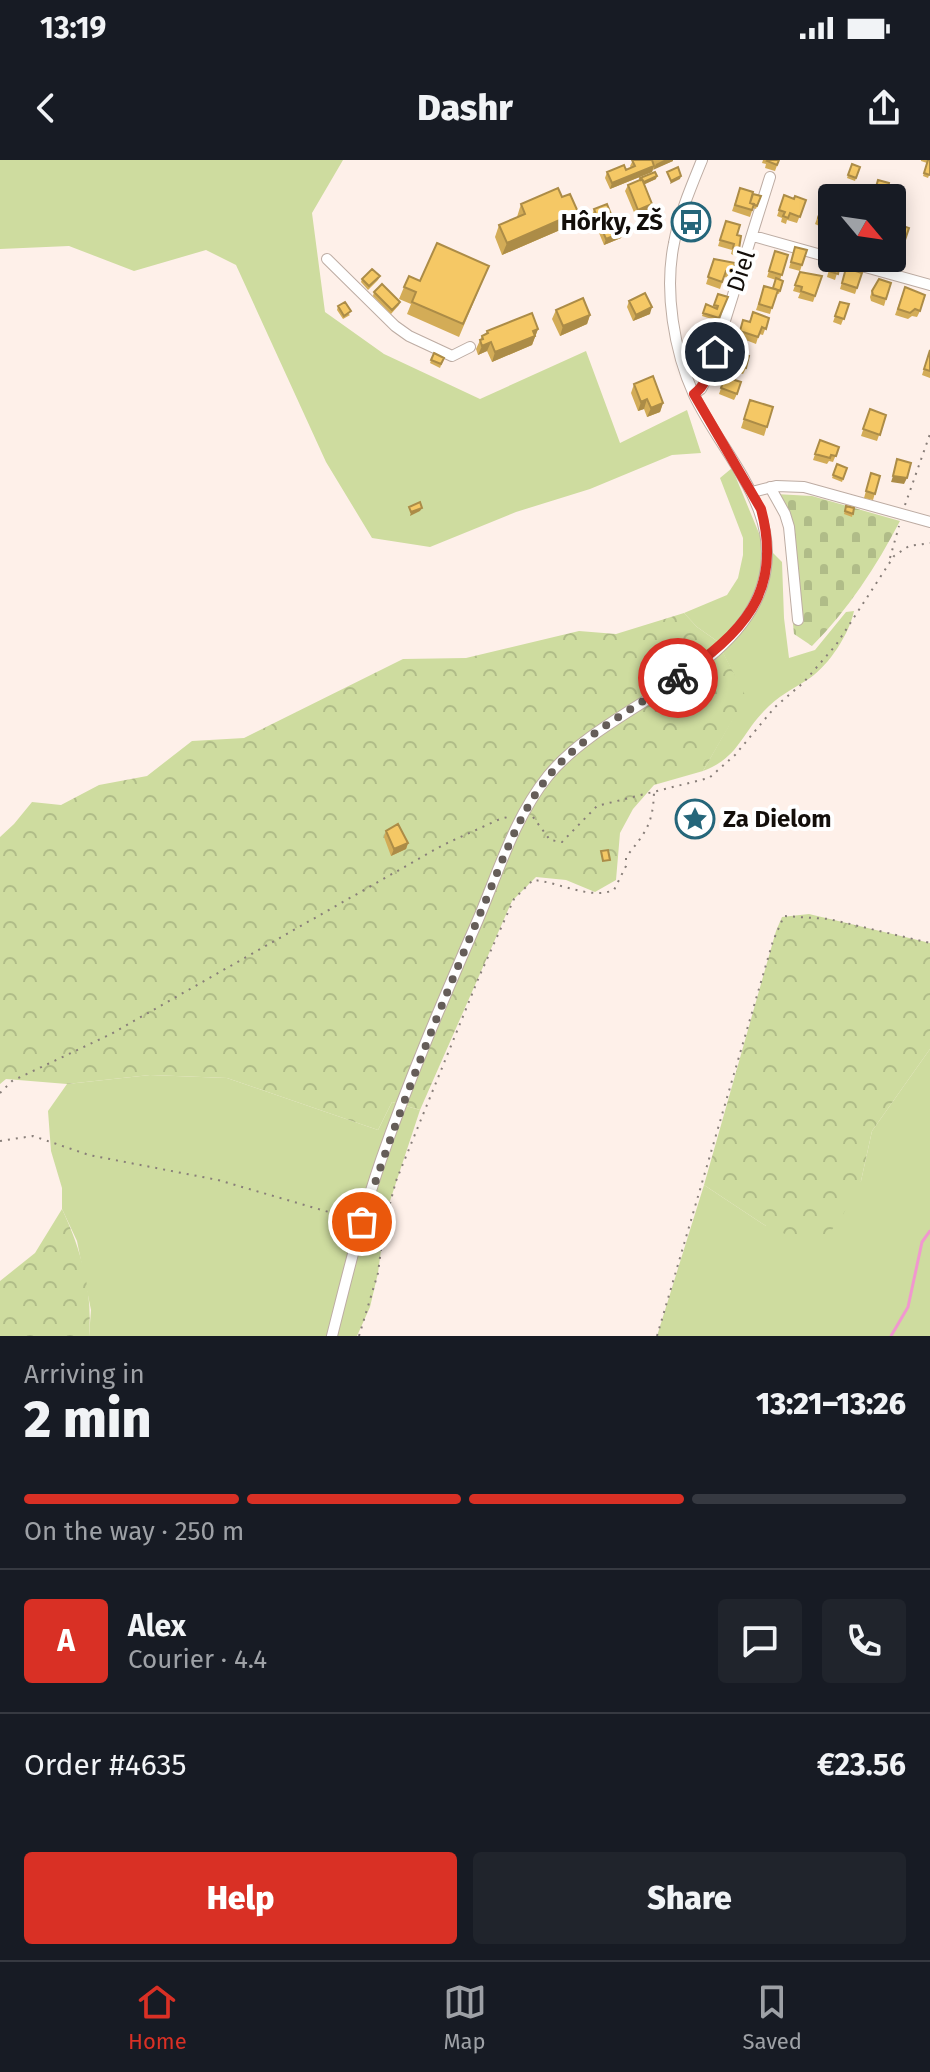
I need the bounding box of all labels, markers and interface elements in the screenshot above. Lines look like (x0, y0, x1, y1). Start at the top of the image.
text: 13:19 (40, 10, 106, 46)
icon: back (24, 86, 68, 130)
text: Dashr (417, 86, 513, 130)
icon: share (862, 86, 906, 130)
north arrow (818, 184, 906, 272)
map controls (818, 184, 906, 272)
bus stop icon: Hôrky, ZŠ (670, 201, 712, 243)
place label: Hôrky, ZŠ (561, 207, 663, 236)
street label: Diel (721, 247, 761, 295)
pin (681, 318, 749, 386)
icon: home (693, 330, 737, 374)
courier (638, 638, 718, 718)
icon: bike (656, 656, 700, 700)
place icon: Za Dielom (674, 798, 716, 840)
place label: Za Dielom (723, 805, 832, 833)
pin (328, 1188, 396, 1256)
icon: bag (340, 1200, 384, 1244)
text: Arriving in (24, 1359, 145, 1390)
text: 13:21–13:26 (756, 1386, 906, 1422)
text: 2 min (24, 1388, 151, 1451)
text: On the way · 250 m (24, 1516, 244, 1547)
button: chat (718, 1599, 802, 1683)
button: phone (822, 1599, 906, 1683)
text: Alex (128, 1608, 186, 1644)
text: A (57, 1623, 75, 1659)
text: Courier · 4.4 (128, 1644, 267, 1675)
text: Order #4635 (24, 1747, 186, 1783)
text: €23.56 (817, 1747, 906, 1783)
button: Help (24, 1852, 457, 1944)
button: Share (473, 1852, 906, 1944)
tab: Home (128, 1980, 187, 2055)
tab: Map (443, 1980, 487, 2055)
tab: Saved (743, 1980, 802, 2055)

